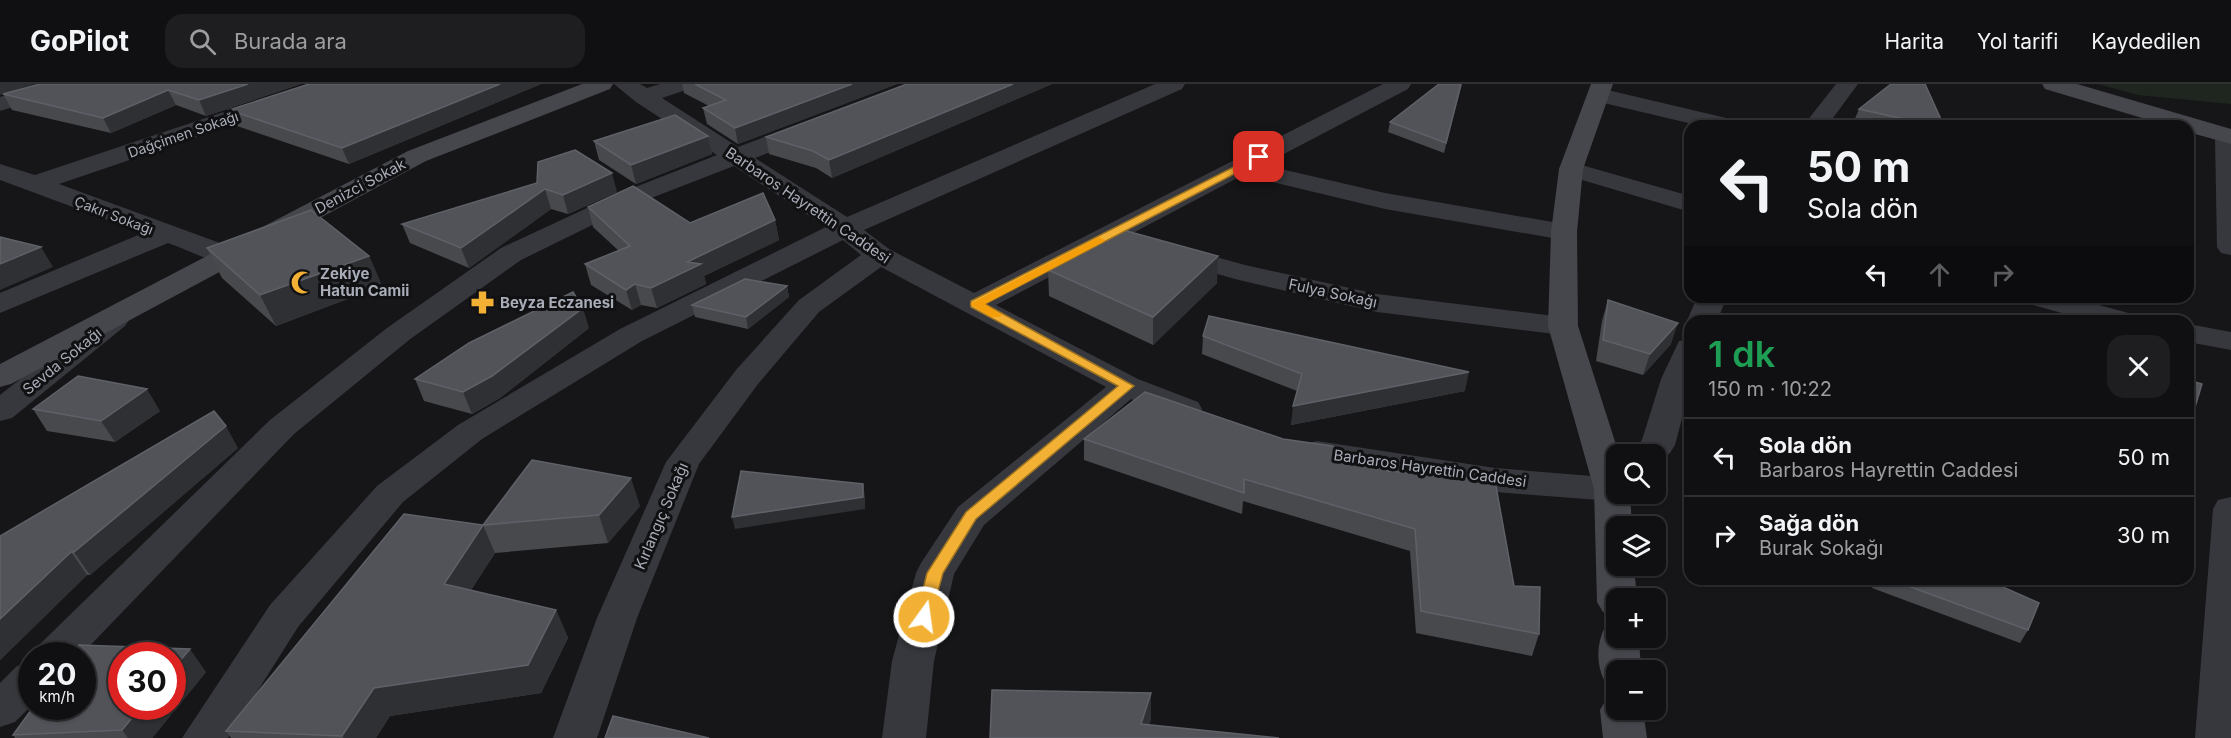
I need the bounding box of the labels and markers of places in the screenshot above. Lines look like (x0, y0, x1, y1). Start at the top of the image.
pin (1233, 131, 1284, 182)
place label: Zekiye Hatun Camii (320, 264, 409, 300)
mosque icon: Zekiye Hatun Camii (289, 269, 315, 295)
pharmacy icon: Beyza Eczanesi (469, 289, 495, 315)
place label: Beyza Eczanesi (500, 293, 614, 312)

